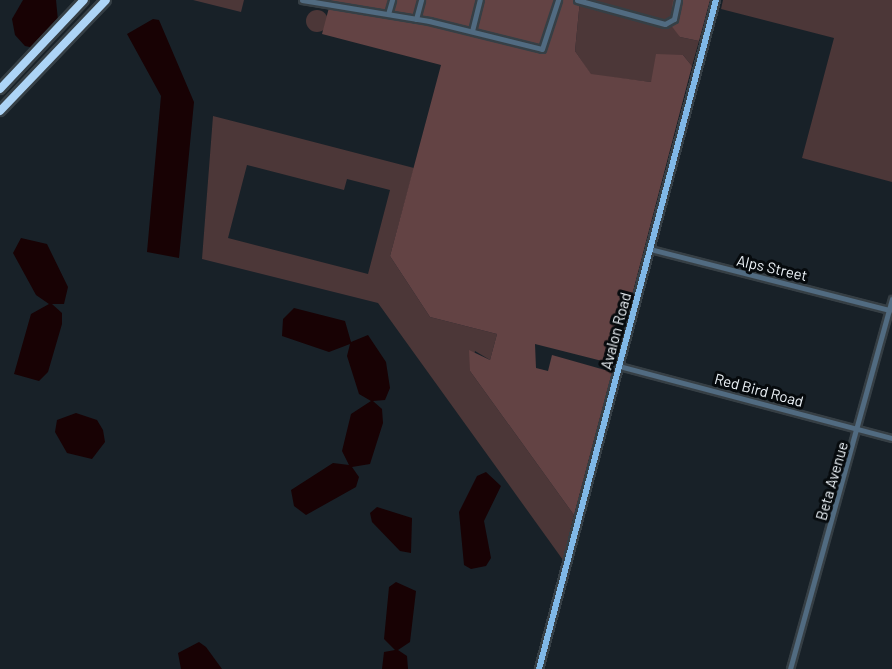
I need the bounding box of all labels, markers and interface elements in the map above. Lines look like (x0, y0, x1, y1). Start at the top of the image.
street label: Alps Street (735, 251, 809, 285)
street label: Avalon Road (597, 290, 635, 372)
street label: Red Bird Road (713, 369, 805, 411)
street label: Beta Avenue (812, 440, 852, 522)

